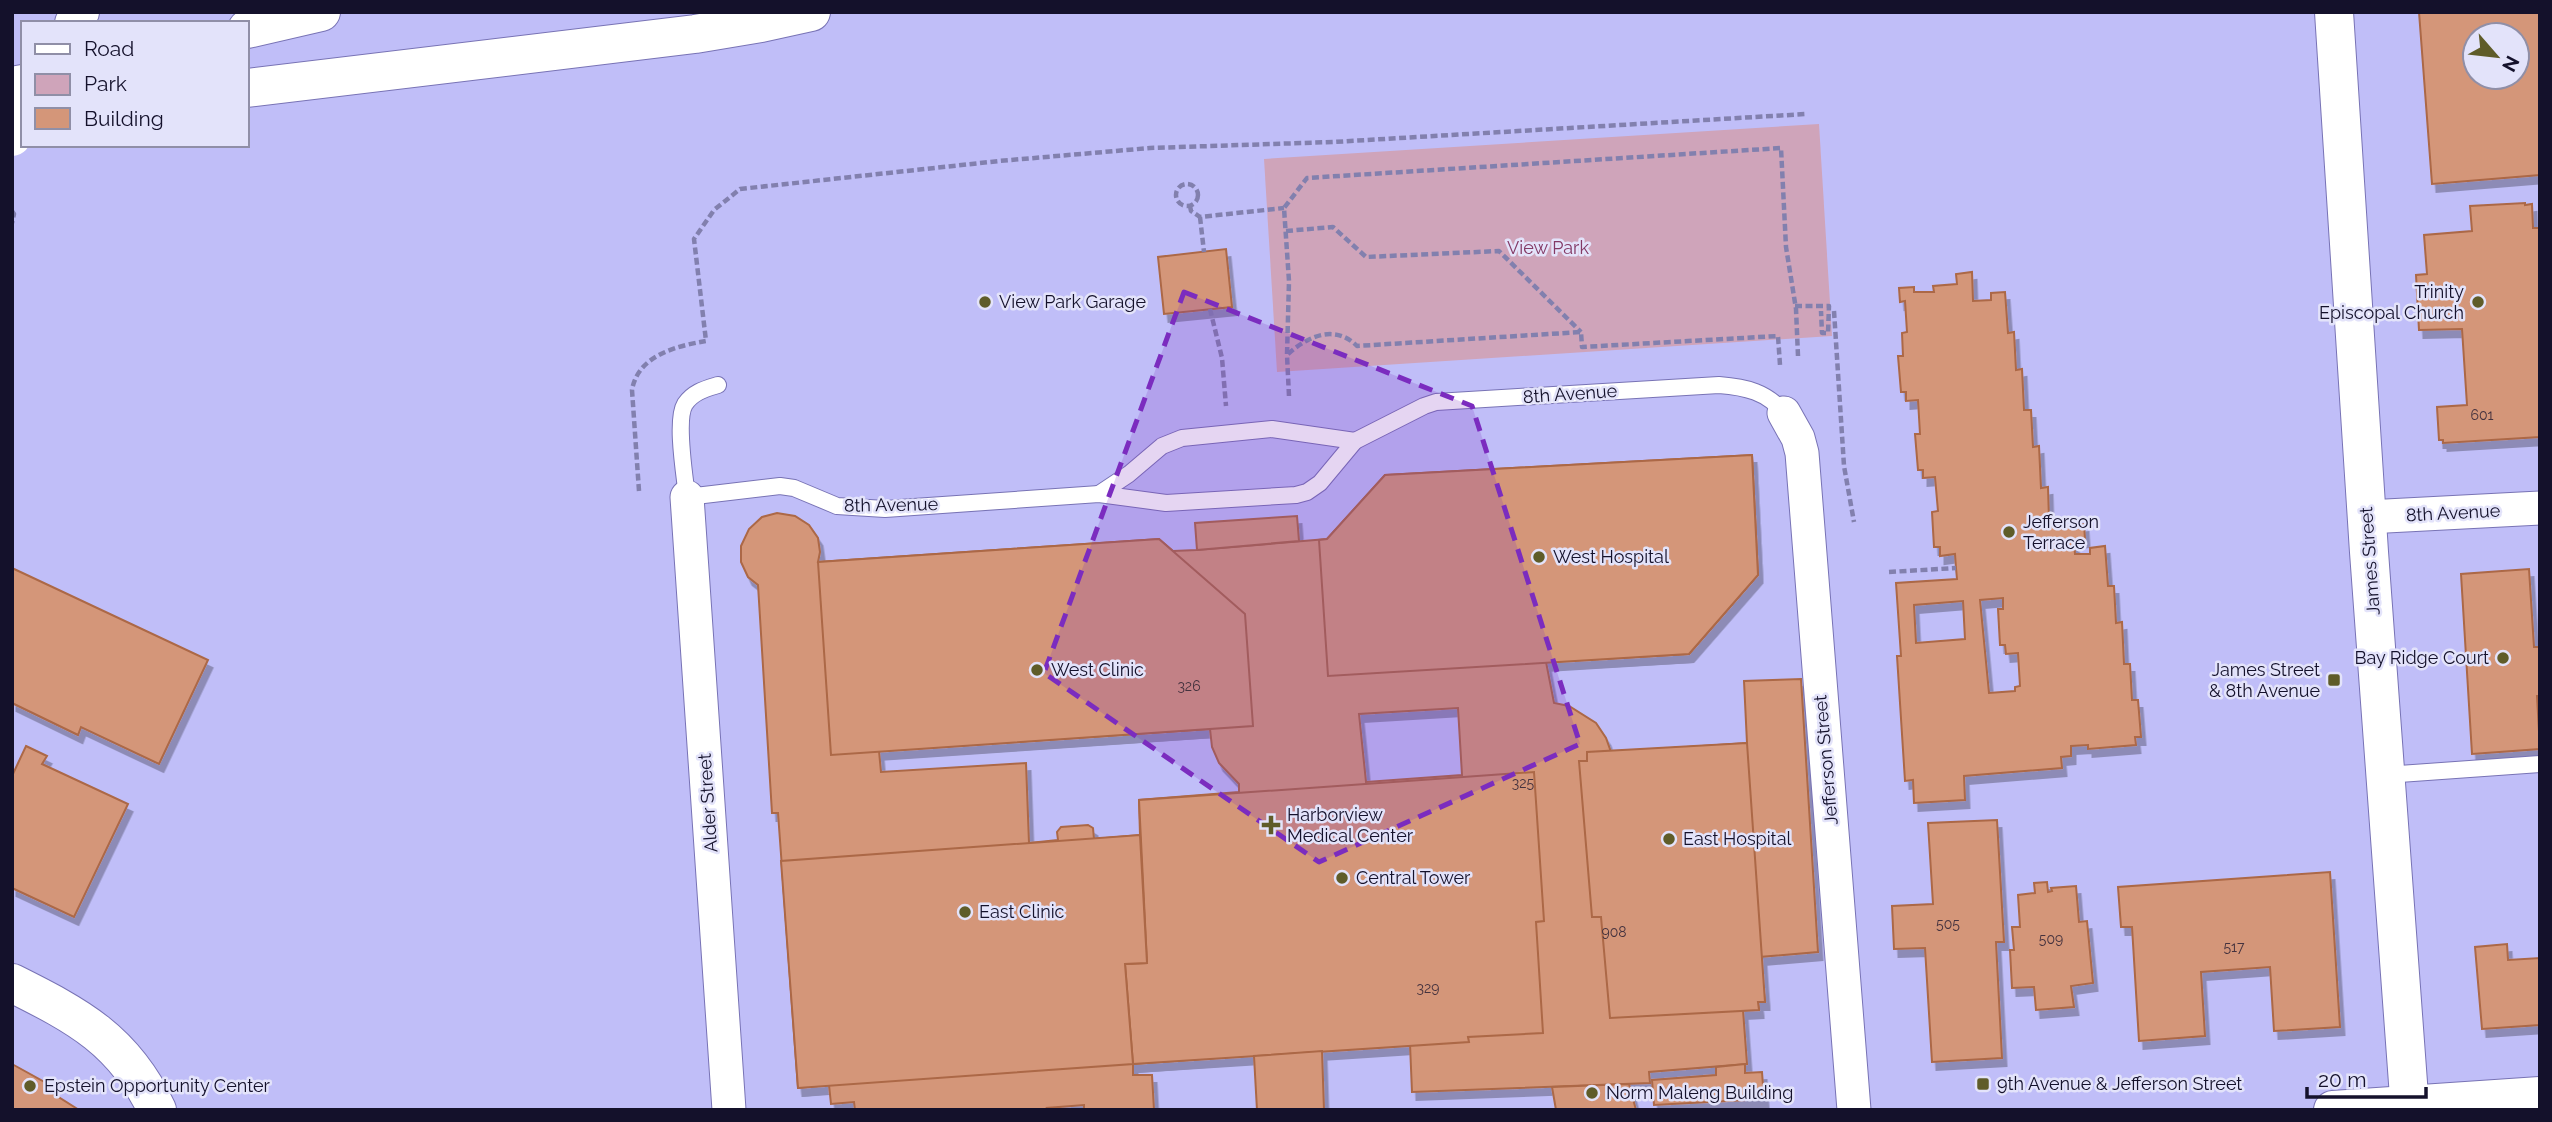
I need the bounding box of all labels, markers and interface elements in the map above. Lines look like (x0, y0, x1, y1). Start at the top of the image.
legend (21, 21, 248, 147)
north arrow (2461, 21, 2531, 91)
text: Road (84, 36, 134, 61)
text: N (2498, 52, 2524, 76)
text: Park (84, 71, 127, 96)
text: Building (84, 106, 164, 131)
park label: View Park (1507, 237, 1589, 258)
place label: Trinity Episcopal Church (2319, 281, 2464, 323)
place label: View Park Garage (999, 291, 1146, 312)
marker: View Park Garage (977, 294, 993, 310)
marker: Trinity Episcopal Church (2470, 294, 2486, 310)
street label: 8th Avenue (1522, 380, 1618, 407)
house number: 601 (2470, 407, 2494, 423)
street label: 8th Avenue (844, 493, 939, 516)
street label: 8th Avenue (2405, 500, 2501, 525)
street label: James Street (2355, 506, 2384, 616)
place label: Jefferson Terrace (2023, 511, 2099, 553)
marker: Jefferson Terrace (2001, 524, 2017, 540)
place label: West Hospital (1553, 546, 1669, 567)
marker: West Hospital (1531, 549, 1547, 565)
place label: Bay Ridge Court (2354, 647, 2489, 668)
marker: Bay Ridge Court (2495, 650, 2511, 666)
place label: West Clinic (1051, 659, 1144, 680)
place label: James Street & 8th Avenue (2209, 659, 2320, 701)
marker: West Clinic (1029, 662, 1045, 678)
marker: James Street & 8th Avenue (2326, 672, 2342, 688)
house number: 326 (1177, 678, 1201, 694)
street label: Jefferson Street (1809, 694, 1842, 826)
street label: Alder Street (694, 753, 721, 853)
house number: 325 (1512, 775, 1535, 791)
place label: Harborview Medical Center (1287, 804, 1414, 846)
marker: Harborview Medical Center (1261, 815, 1281, 835)
place label: East Hospital (1683, 828, 1791, 849)
marker: East Hospital (1661, 831, 1677, 847)
place label: Central Tower (1356, 867, 1471, 888)
marker: Central Tower (1334, 870, 1350, 886)
place label: East Clinic (979, 901, 1065, 922)
marker: East Clinic (957, 904, 973, 920)
house number: 505 (1936, 916, 1960, 932)
house number: 908 (1601, 924, 1627, 940)
house number: 509 (2039, 931, 2063, 947)
house number: 517 (2223, 939, 2245, 955)
house number: 329 (1417, 980, 1439, 996)
scale bar (2307, 1056, 2426, 1100)
text: 20 m (2318, 1067, 2366, 1092)
place label: 9th Avenue & Jefferson Street (1997, 1073, 2242, 1094)
place label: Epstein Opportunity Center (44, 1075, 271, 1096)
marker: 9th Avenue & Jefferson Street (1975, 1076, 1991, 1092)
marker: Epstein Opportunity Center (22, 1078, 38, 1094)
place label: Norm Maleng Building (1606, 1082, 1793, 1103)
marker: Norm Maleng Building (1584, 1085, 1600, 1101)

